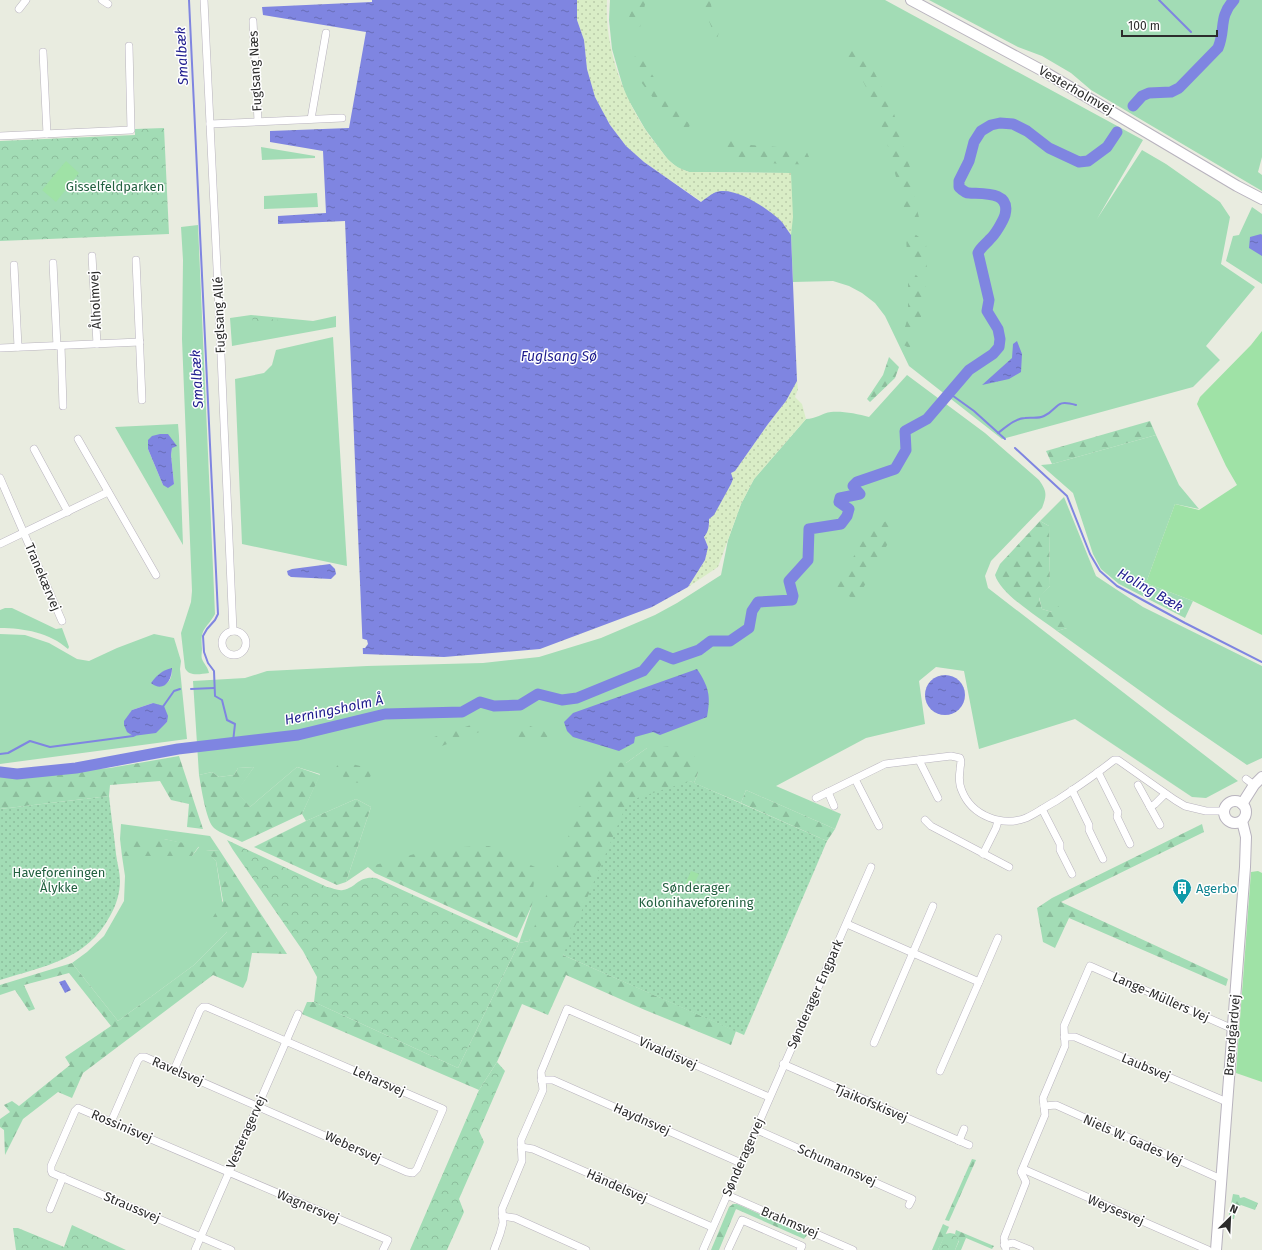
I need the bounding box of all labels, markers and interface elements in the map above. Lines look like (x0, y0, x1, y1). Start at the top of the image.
scale bar (1122, 12, 1217, 38)
text: 100 m (1128, 19, 1160, 33)
water label: Smalbæk (172, 26, 192, 87)
street label: Fuglsang Næs (245, 30, 265, 112)
street label: Vesterholmvej (1036, 63, 1116, 117)
park label: Gisselfeldparken (66, 179, 164, 194)
street label: Ålholmvej (85, 270, 104, 330)
street label: Fuglsang Allé (210, 276, 228, 354)
water label: Fuglsang Sø (521, 348, 597, 365)
water label: Smalbæk (187, 349, 207, 410)
street label: Tranekærvej (22, 541, 64, 613)
water label: Holing Bæk (1114, 564, 1186, 616)
water label: Herningsholm Å (283, 690, 385, 729)
park label: Haveforeningen Ålykke (13, 865, 105, 895)
building icon: Agerbo (1171, 877, 1193, 905)
park label: Sønderager Kolonihaveforening (639, 880, 754, 910)
place label: Agerbo (1196, 881, 1237, 896)
street label: Sønderager Engpark (784, 937, 846, 1051)
street label: Lange-Müllers Vej (1110, 969, 1212, 1025)
street label: Brændgårdvej (1221, 994, 1243, 1076)
street label: Vivaldisvej (637, 1034, 699, 1072)
street label: Laubsvej (1119, 1050, 1173, 1084)
street label: Ravelsvej (150, 1053, 206, 1089)
street label: Leharsvej (351, 1063, 407, 1099)
street label: Tjaikofskisvej (832, 1081, 910, 1125)
street label: Vesteragervej (223, 1093, 269, 1171)
street label: Haydnsvej (611, 1100, 673, 1138)
street label: Rossinisvej (89, 1106, 155, 1146)
street label: Niels W. Gades Vej (1081, 1111, 1185, 1169)
street label: Sønderagervej (719, 1115, 767, 1199)
street label: Webersvej (322, 1128, 384, 1166)
street label: Schumannsvej (795, 1141, 879, 1189)
street label: Händelsvej (584, 1166, 650, 1206)
street label: Wagnersvej (274, 1186, 342, 1226)
street label: Straussvej (102, 1188, 162, 1226)
street label: Weysesvej (1085, 1191, 1147, 1229)
north arrow (1210, 1198, 1250, 1238)
text: N (1228, 1202, 1240, 1217)
street label: Brahmsvej (759, 1203, 821, 1241)

